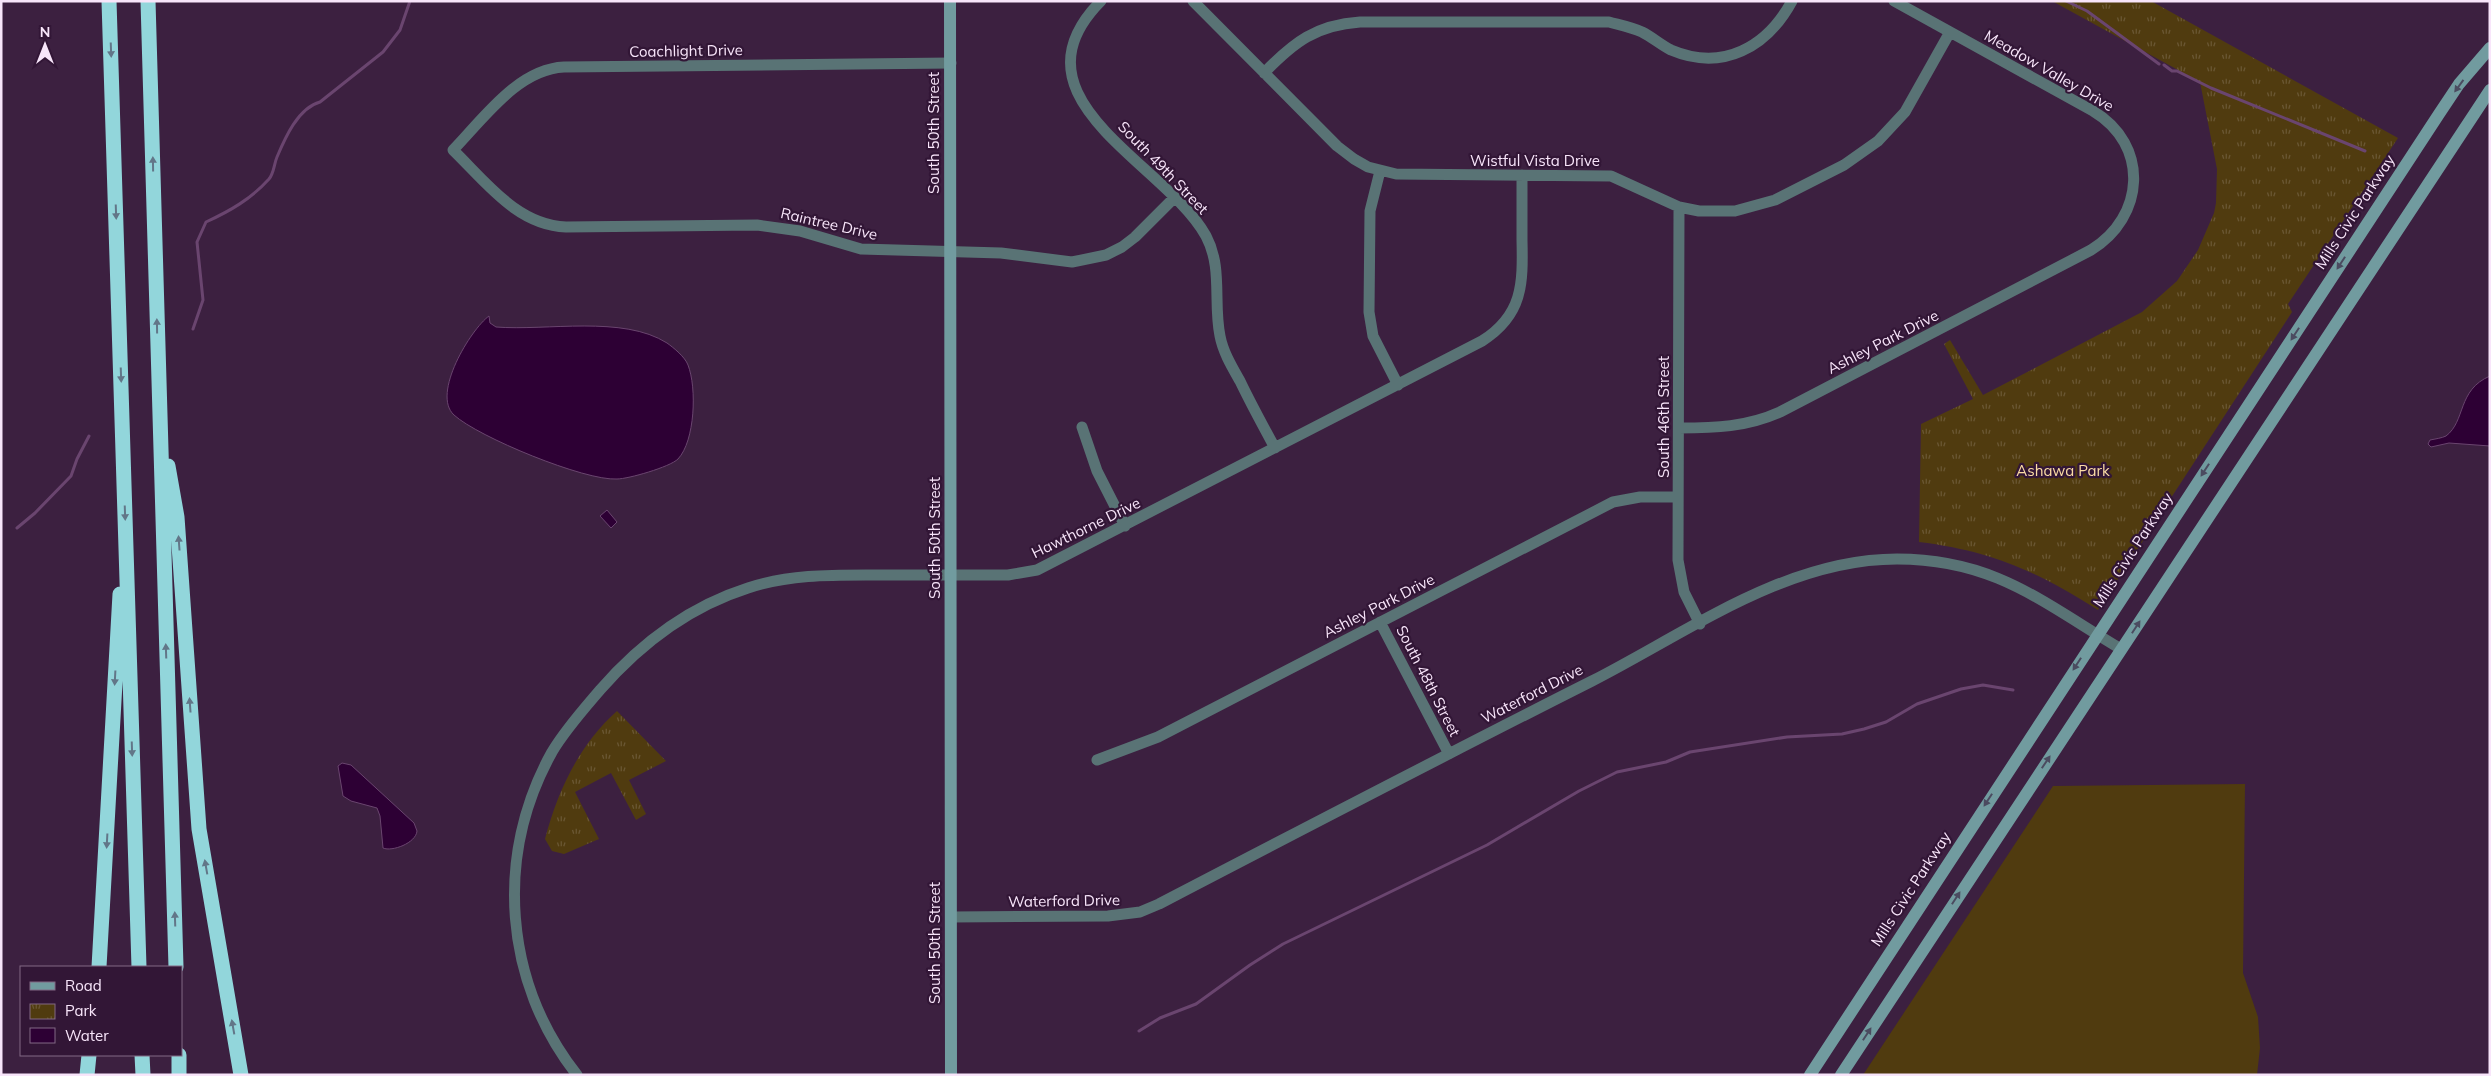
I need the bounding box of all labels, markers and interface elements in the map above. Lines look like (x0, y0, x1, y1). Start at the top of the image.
north arrow (20, 20, 70, 70)
text: N (40, 23, 50, 41)
street label: Meadow Valley Drive (1981, 26, 2117, 115)
street label: Coachlight Drive (629, 40, 743, 61)
one-way arrow (107, 42, 115, 58)
street label: South 50th Street (924, 72, 943, 194)
one-way arrow (2454, 79, 2464, 93)
street label: South 49th Street (1114, 117, 1213, 218)
street label: Wistful Vista Drive (1470, 151, 1600, 170)
street label: Mills Civic Parkway (2310, 151, 2399, 273)
one-way arrow (148, 155, 156, 171)
street label: Raintree Drive (779, 203, 879, 244)
one-way arrow (112, 205, 120, 221)
one-way arrow (2337, 256, 2346, 270)
street label: Ashley Park Drive (1824, 305, 1942, 378)
one-way arrow (153, 318, 161, 334)
one-way arrow (2290, 328, 2299, 341)
street label: South 46th Street (1654, 356, 1673, 478)
one-way arrow (117, 367, 125, 383)
park label: Ashawa Park (2016, 461, 2110, 480)
one-way arrow (2200, 463, 2210, 477)
street label: South 50th Street (925, 477, 944, 599)
street label: Mills Civic Parkway (2088, 489, 2177, 611)
street label: Hawthorne Drive (1028, 493, 1143, 562)
one-way arrow (121, 505, 129, 521)
one-way arrow (174, 535, 182, 551)
street label: Ashley Park Drive (1320, 569, 1438, 642)
one-way arrow (2131, 620, 2140, 634)
street label: South 48th Street (1392, 622, 1465, 739)
one-way arrow (162, 643, 170, 659)
one-way arrow (2072, 658, 2082, 671)
street label: Waterford Drive (1478, 660, 1586, 727)
one-way arrow (110, 671, 118, 687)
one-way arrow (186, 697, 194, 713)
one-way arrow (129, 741, 137, 757)
one-way arrow (2041, 756, 2050, 769)
one-way arrow (1983, 793, 1993, 807)
street label: Mills Civic Parkway (1866, 828, 1955, 950)
one-way arrow (103, 833, 111, 849)
one-way arrow (201, 858, 209, 874)
street label: South 50th Street (925, 882, 944, 1004)
street label: Waterford Drive (1008, 890, 1120, 911)
one-way arrow (1952, 891, 1961, 905)
one-way arrow (170, 910, 178, 926)
legend (20, 966, 182, 1056)
text: Road (65, 976, 102, 995)
text: Park (65, 1001, 97, 1020)
one-way arrow (228, 1018, 236, 1034)
text: Water (65, 1026, 109, 1045)
one-way arrow (1862, 1027, 1872, 1041)

